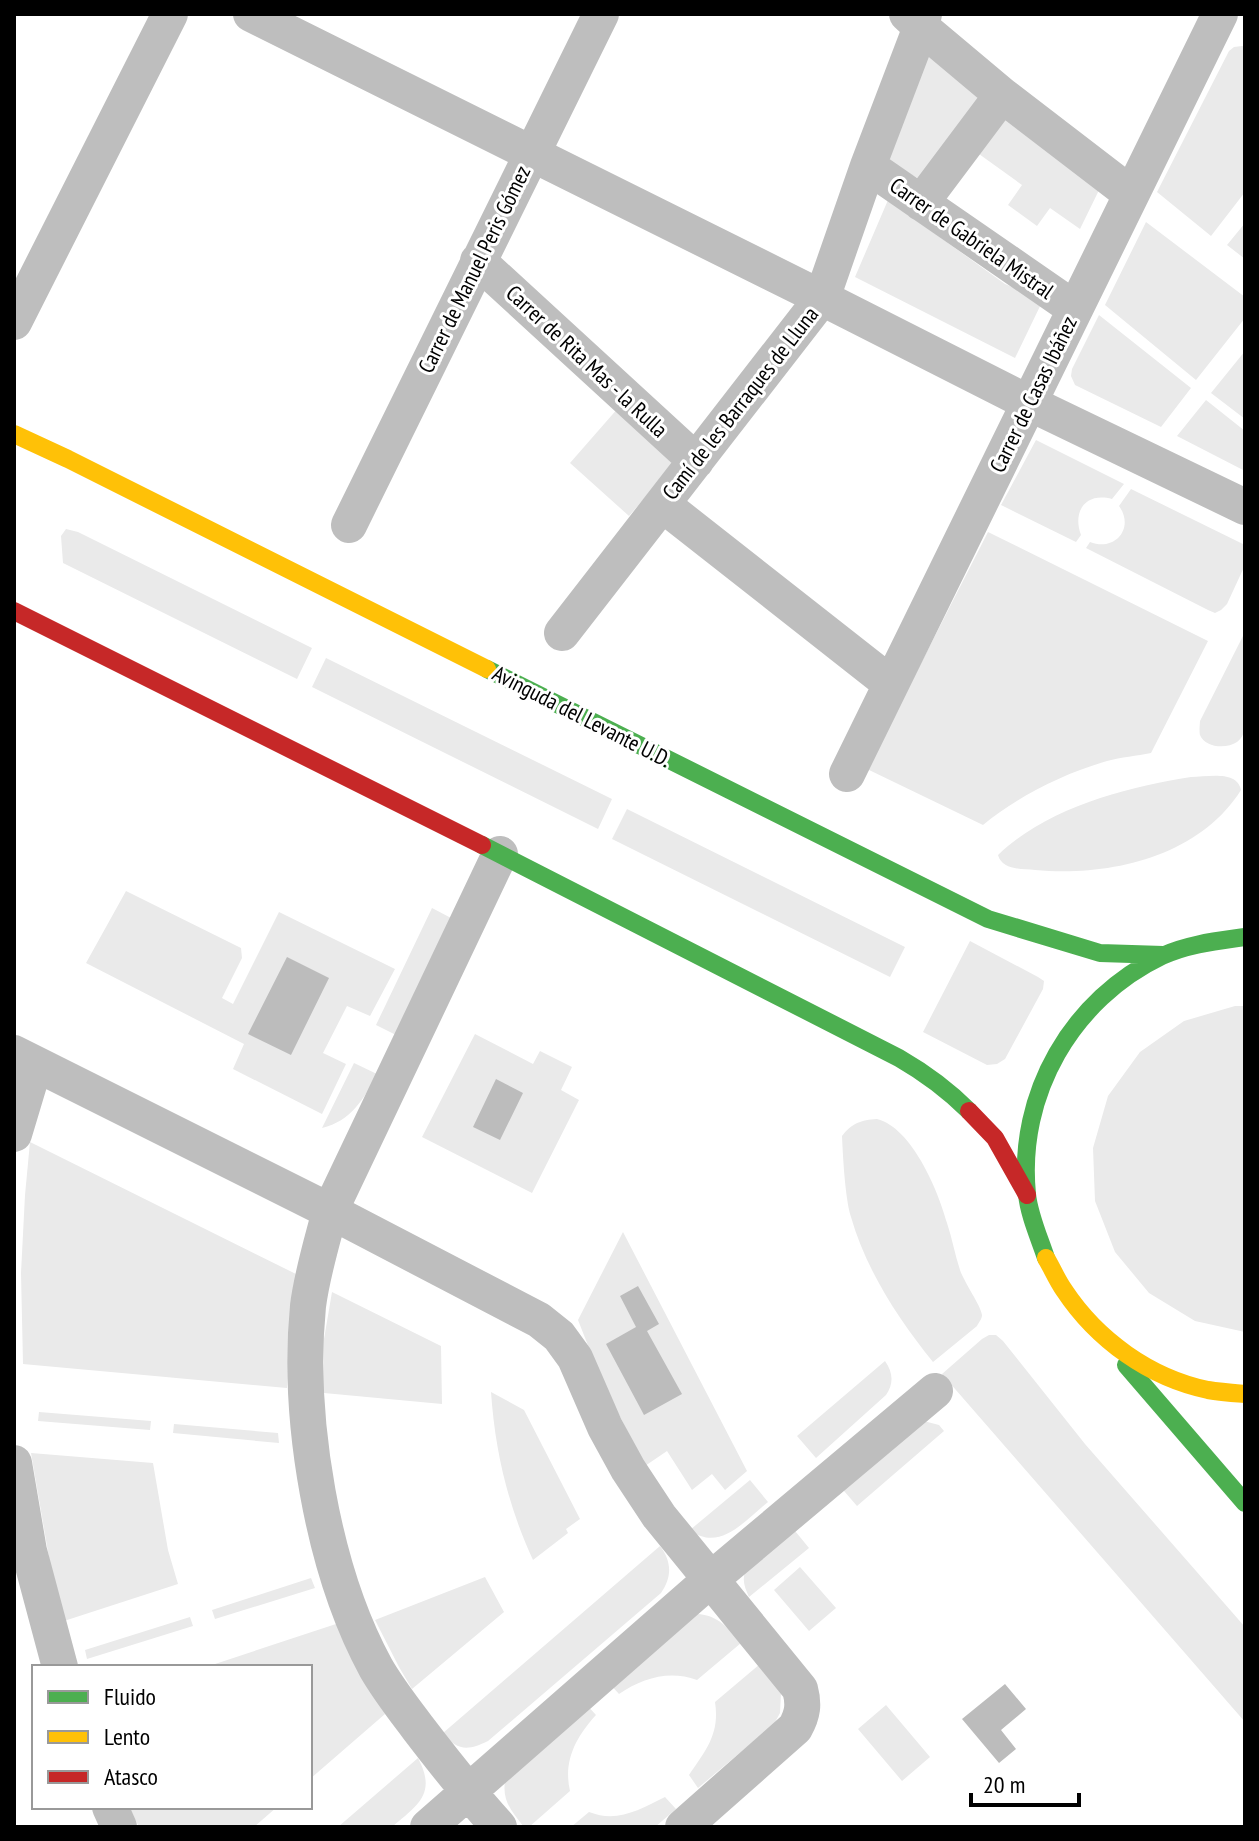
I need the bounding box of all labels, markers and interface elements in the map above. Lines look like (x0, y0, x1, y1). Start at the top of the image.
street label: Carrer de Manuel Peris Gómez (412, 161, 536, 377)
street label: Carrer de Gabriela Mistral (885, 171, 1060, 305)
street label: Carrer de Rita Mas - la Rulla (500, 279, 674, 443)
street label: Camí de les Barraques de Lluna (656, 301, 824, 505)
street label: Carrer de Casas Ibáñez (983, 311, 1083, 477)
street label: Avinguda del Levante U.D. (488, 659, 676, 773)
legend (32, 1665, 312, 1809)
text: Fluido (104, 1681, 156, 1712)
text: Lento (104, 1721, 150, 1752)
scale bar (971, 1757, 1079, 1807)
text: Atasco (104, 1761, 158, 1792)
text: 20 m (983, 1769, 1025, 1800)

